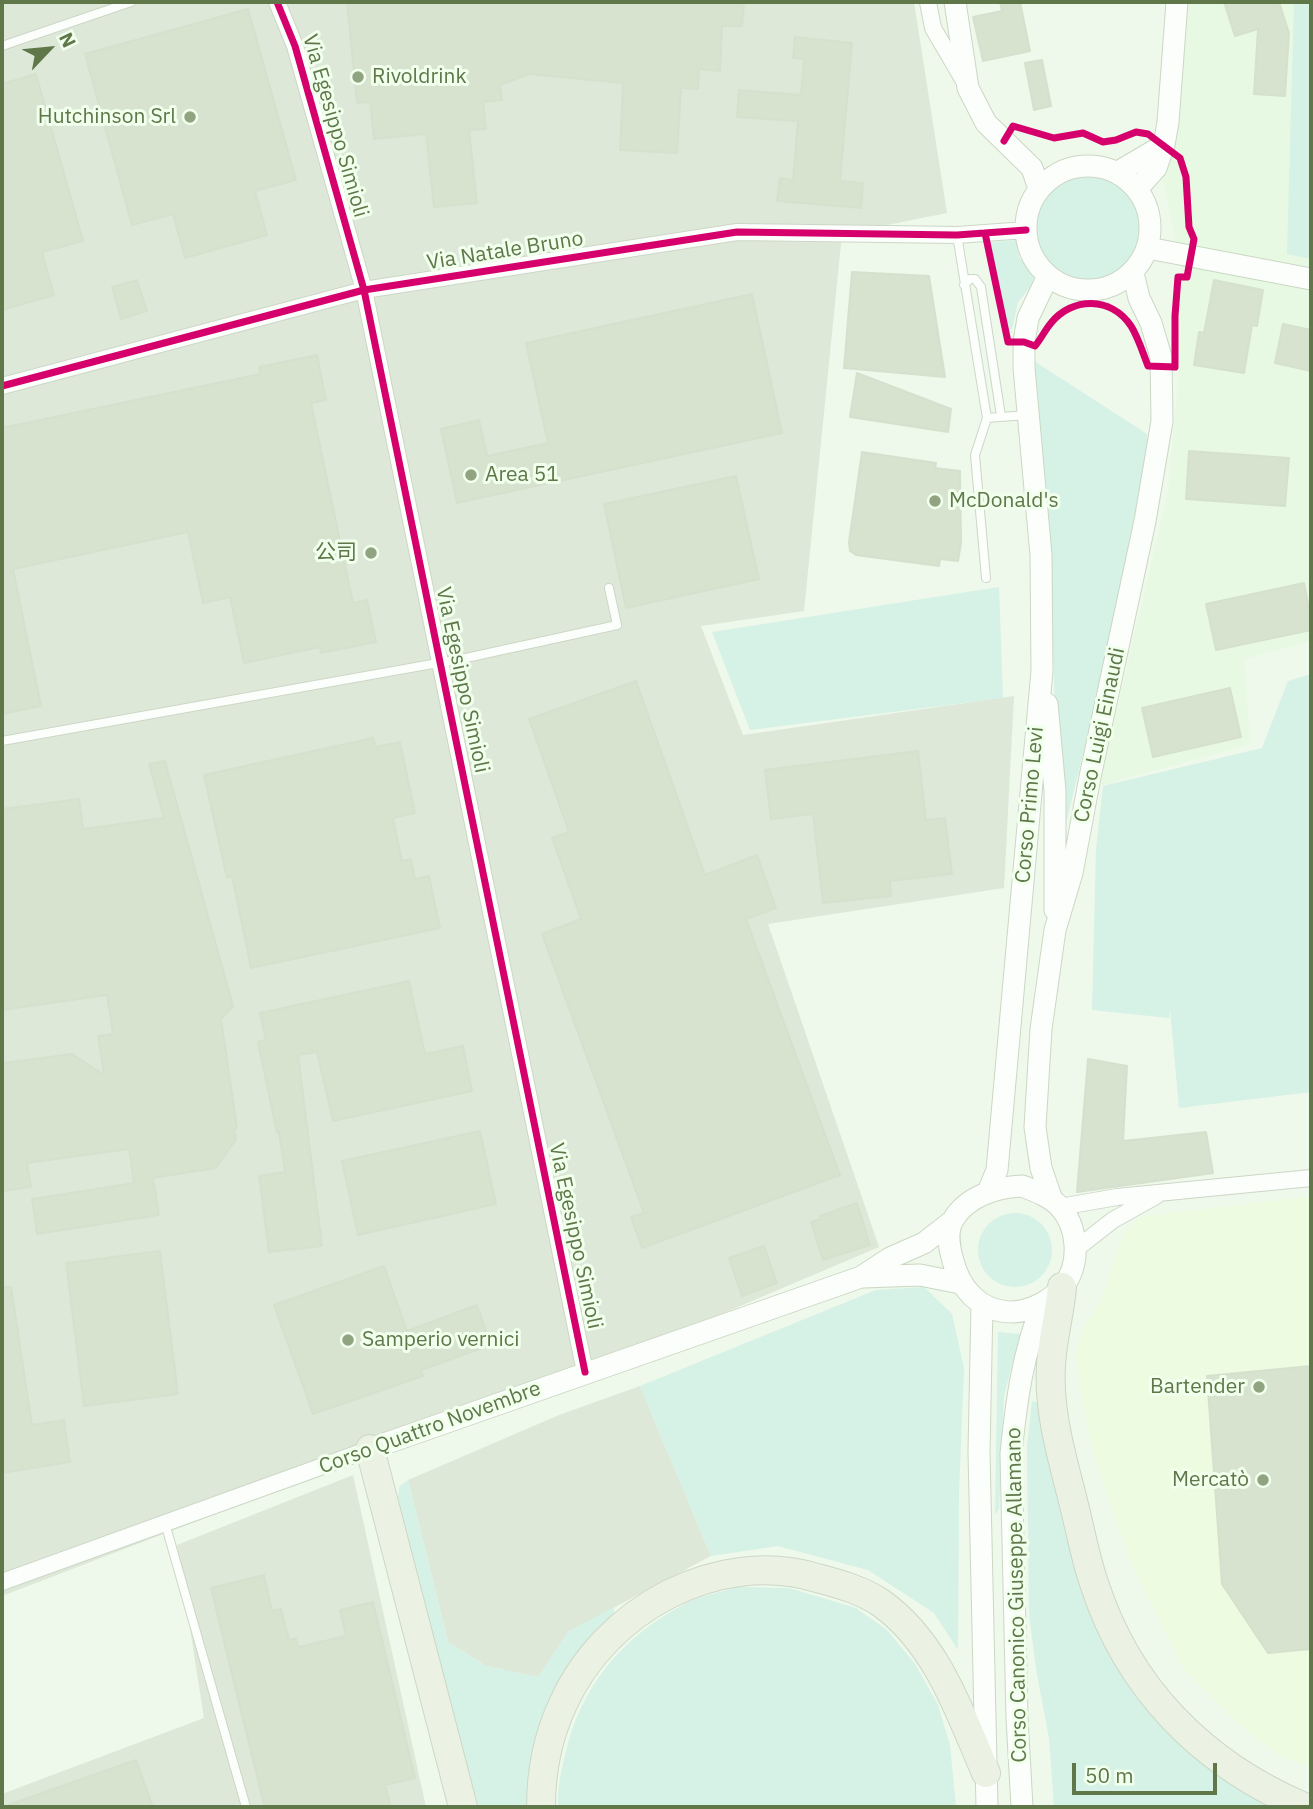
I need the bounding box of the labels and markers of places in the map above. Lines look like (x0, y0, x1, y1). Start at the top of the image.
place label: Rivoldrink (372, 64, 466, 90)
marker: Rivoldrink (350, 69, 366, 85)
place label: Hutchinson Srl (38, 104, 176, 130)
marker: Hutchinson Srl (182, 109, 198, 125)
place label: Area 51 (485, 462, 559, 488)
marker: Area 51 (463, 467, 479, 483)
place label: McDonald's (949, 488, 1059, 514)
marker: McDonald's (927, 493, 943, 509)
place label: 公司 (315, 540, 357, 566)
marker: 公司 (363, 545, 379, 561)
place label: Samperio vernici (362, 1327, 520, 1353)
marker: Samperio vernici (340, 1332, 356, 1348)
place label: Bartender (1150, 1374, 1245, 1400)
marker: Bartender (1251, 1379, 1267, 1395)
place label: Mercatò (1172, 1467, 1249, 1493)
marker: Mercatò (1255, 1472, 1271, 1488)

